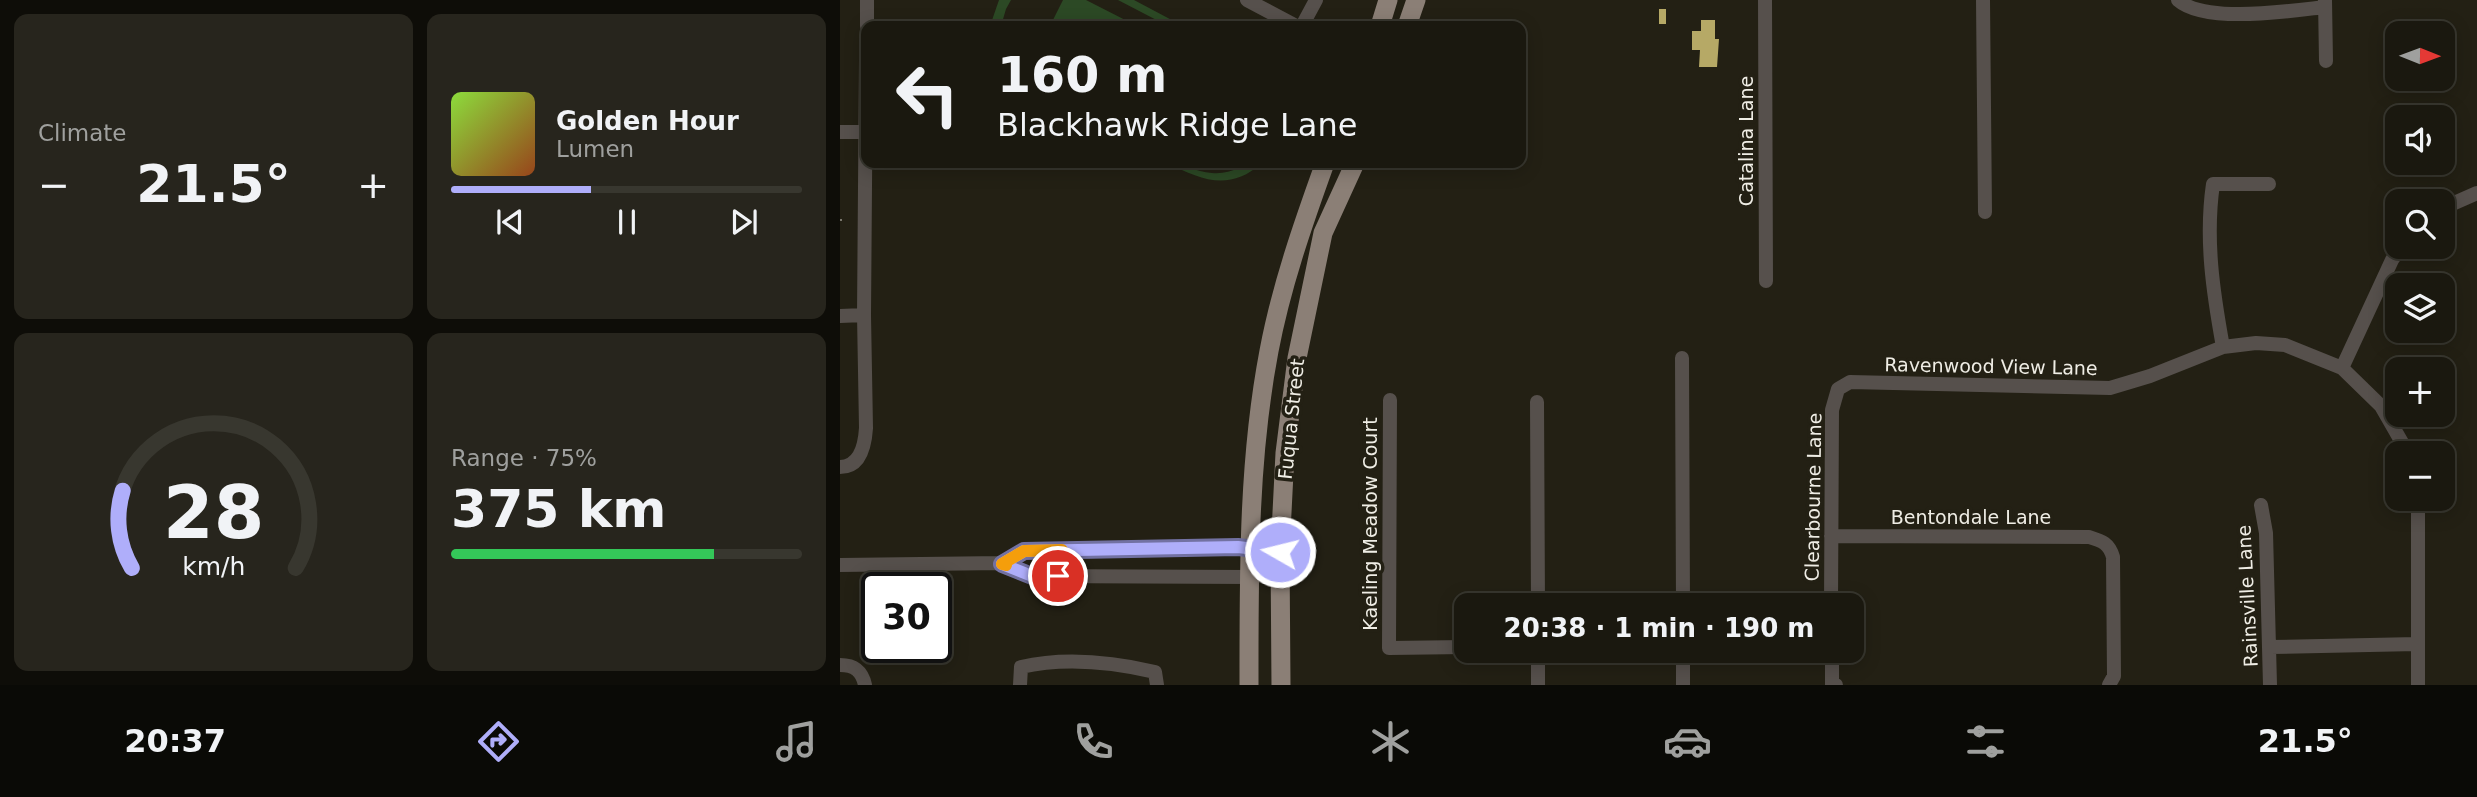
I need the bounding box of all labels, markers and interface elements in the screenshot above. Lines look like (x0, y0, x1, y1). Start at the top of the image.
north arrow (2385, 21, 2455, 91)
map controls (2385, 21, 2455, 511)
text: 160 m (997, 47, 1167, 104)
icon: left (882, 49, 973, 140)
street label: Catalina Lane (1735, 76, 1757, 206)
button: sound (2385, 105, 2455, 175)
text: Golden Hour (556, 106, 739, 136)
text: Blackhawk Ridge Lane (997, 106, 1357, 144)
text: Climate (38, 120, 127, 146)
text: Lumen (556, 136, 634, 162)
text: 21.5° (136, 154, 291, 214)
text: − (38, 163, 70, 207)
text: + (357, 163, 389, 207)
button: search (2385, 189, 2455, 259)
icon: previous (491, 203, 529, 241)
icon: pause (608, 203, 646, 241)
icon: next (725, 203, 763, 241)
button: layers (2385, 273, 2455, 343)
street label: Ravenwood View Lane (1884, 353, 2098, 379)
street label: Fuqua Street (1274, 357, 1308, 481)
button: + (2385, 357, 2455, 427)
street label: Clearbourne Lane (1801, 413, 1825, 581)
street label: Kaeling Meadow Court (1359, 417, 1381, 631)
button: − (2385, 441, 2455, 511)
text: Range · 75% (451, 445, 597, 471)
text: 28 (163, 470, 264, 555)
text: 375 km (451, 479, 666, 539)
street label: Bentondale Lane (1891, 506, 2051, 528)
position arrow (1243, 515, 1317, 589)
street label: Rainsville Lane (2232, 524, 2262, 668)
pin (1028, 546, 1088, 606)
text: km/h (182, 552, 245, 581)
icon: arrive (1039, 557, 1077, 595)
speed limit sign: 30 (861, 572, 952, 663)
text: 20:38 · 1 min · 190 m (1504, 613, 1814, 643)
icon: directions (474, 717, 523, 766)
icon: music (772, 717, 821, 766)
icon: phone (1069, 717, 1118, 766)
icon: climate (1366, 717, 1415, 766)
icon: car (1663, 717, 1712, 766)
icon: filters (1961, 717, 2010, 766)
text: 20:37 (124, 722, 226, 760)
text: 21.5° (2258, 722, 2353, 760)

